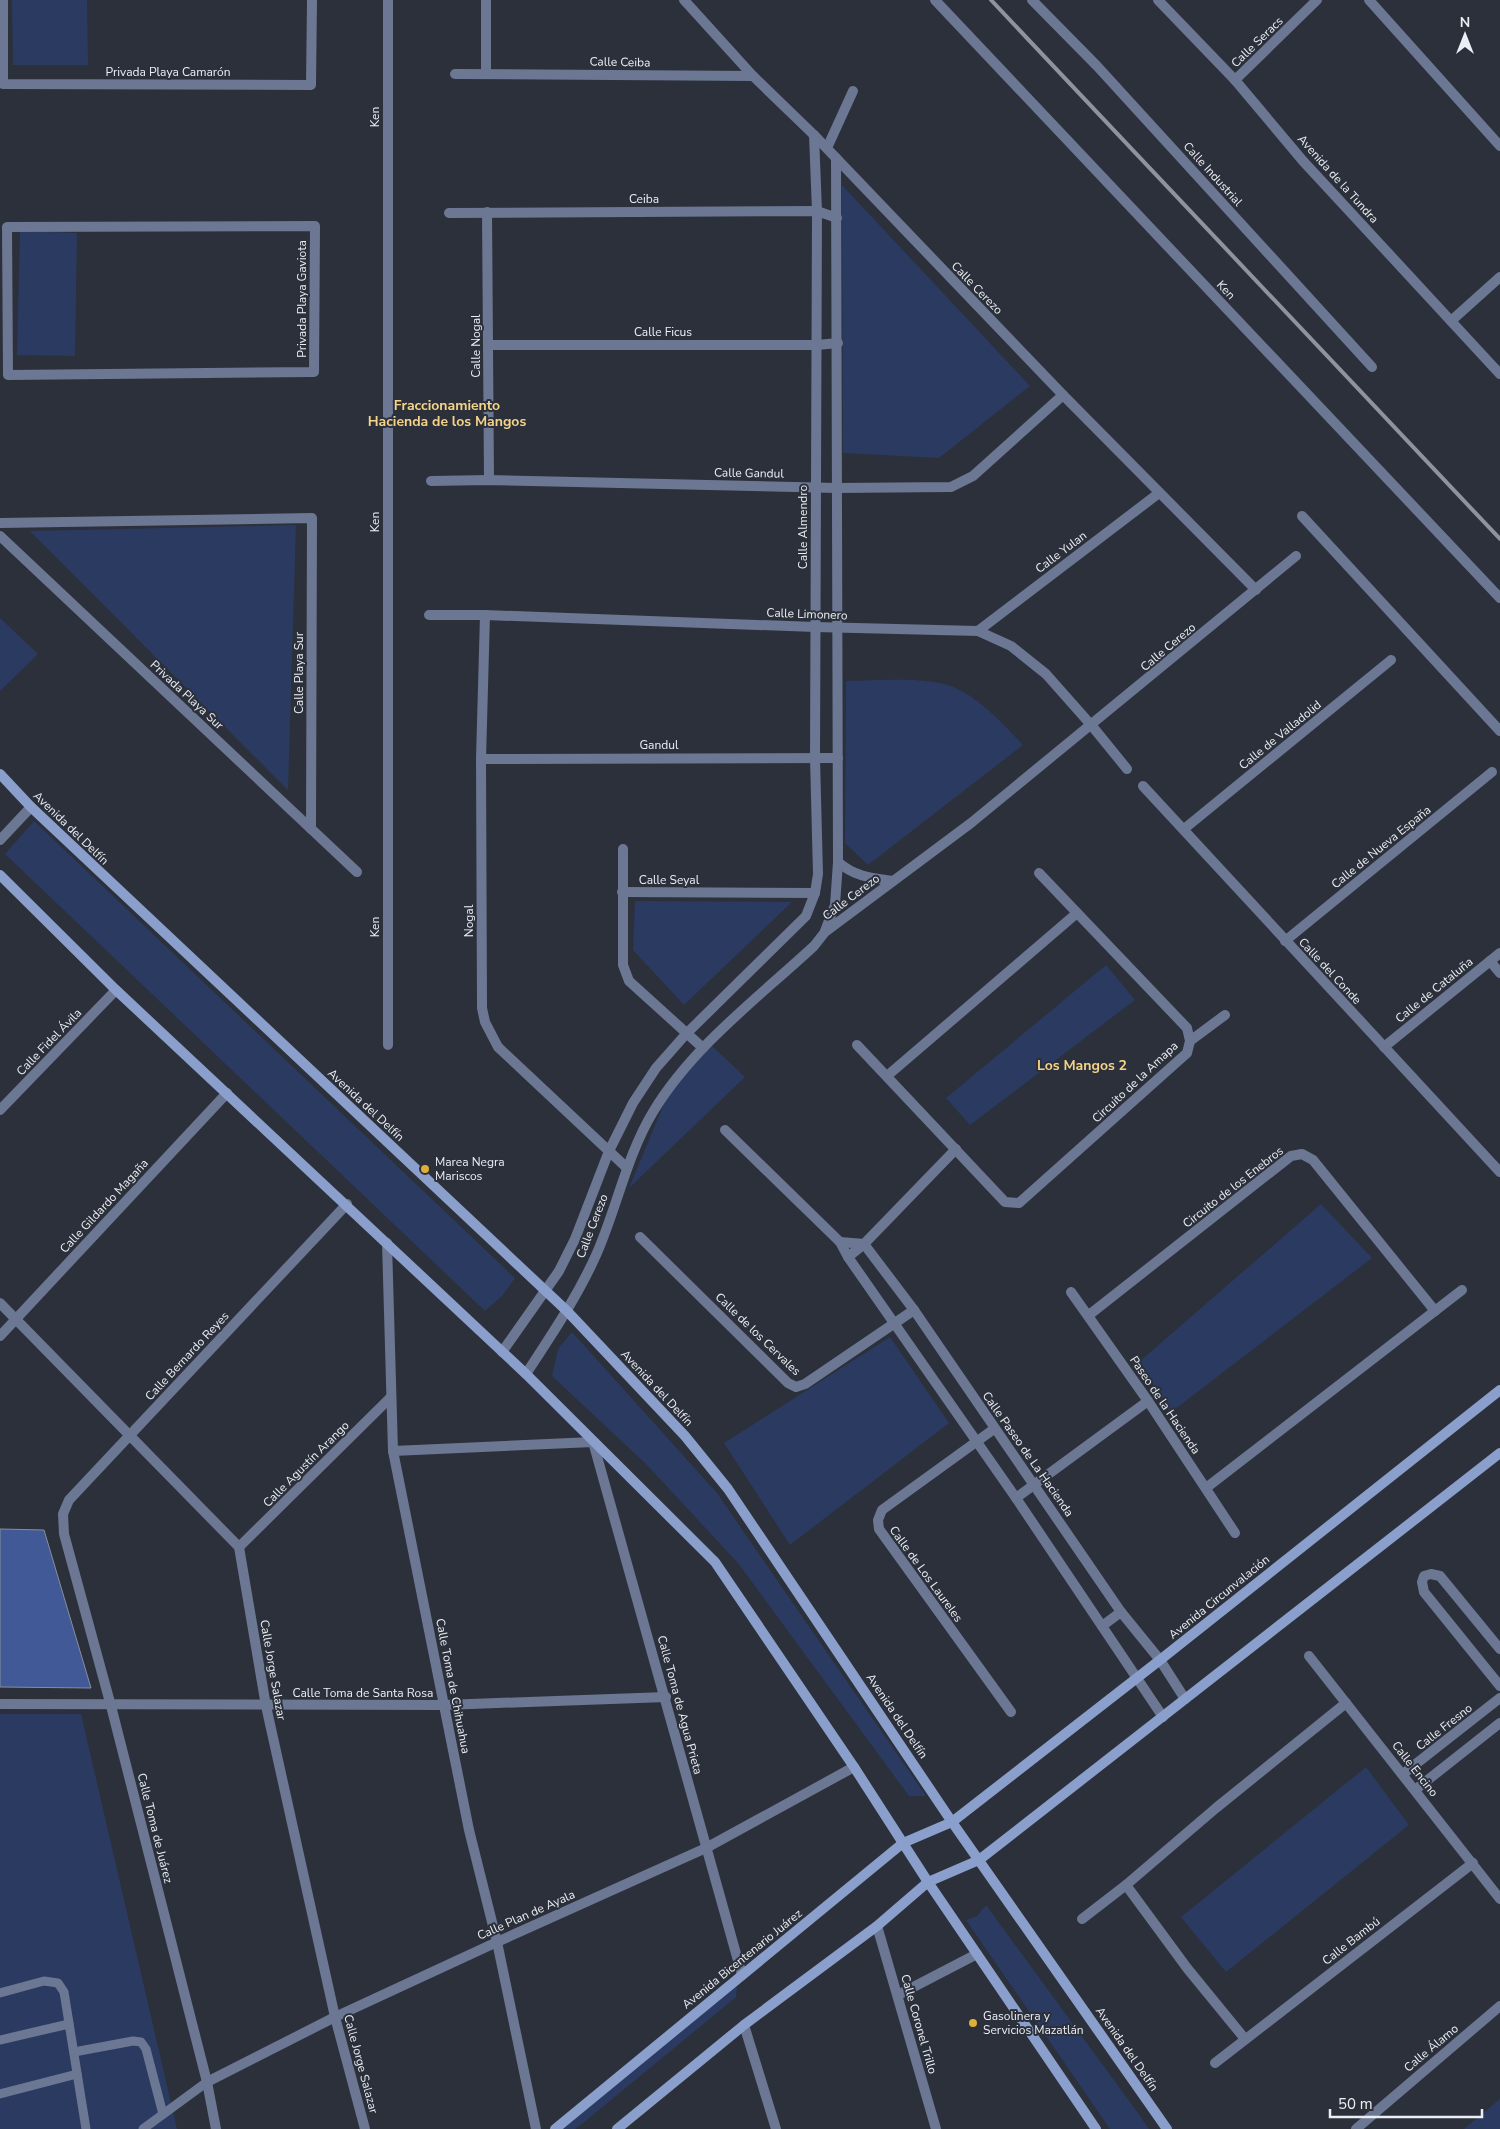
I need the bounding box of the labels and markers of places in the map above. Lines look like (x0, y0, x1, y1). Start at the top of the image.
place label: Marea Negra Mariscos (435, 1154, 505, 1184)
marker: Marea Negra Mariscos (419, 1163, 431, 1175)
place label: Gasolinera y Servicios Mazatlán (983, 2008, 1084, 2038)
marker: Gasolinera y Servicios Mazatlán (967, 2017, 979, 2029)

